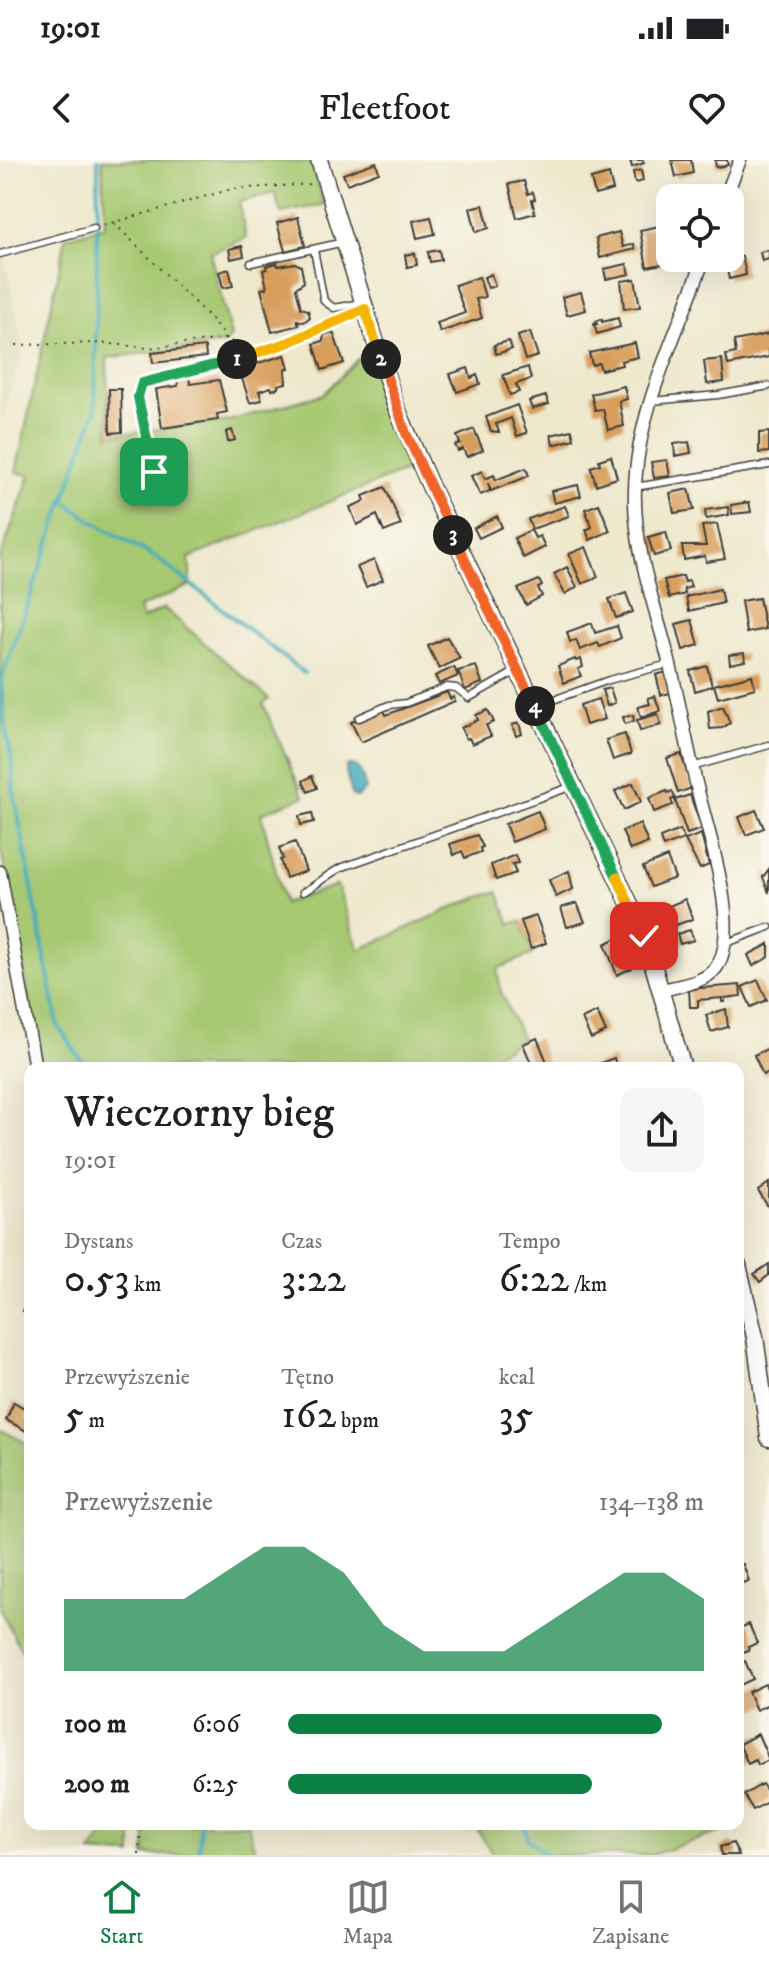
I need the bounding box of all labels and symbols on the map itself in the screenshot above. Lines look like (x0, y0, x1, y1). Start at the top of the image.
pin: 1 (217, 339, 257, 379)
pin: 2 (361, 339, 401, 379)
pin (120, 438, 188, 506)
pin: 3 (433, 515, 473, 555)
pin: 4 (515, 686, 555, 726)
pin (610, 902, 678, 970)

